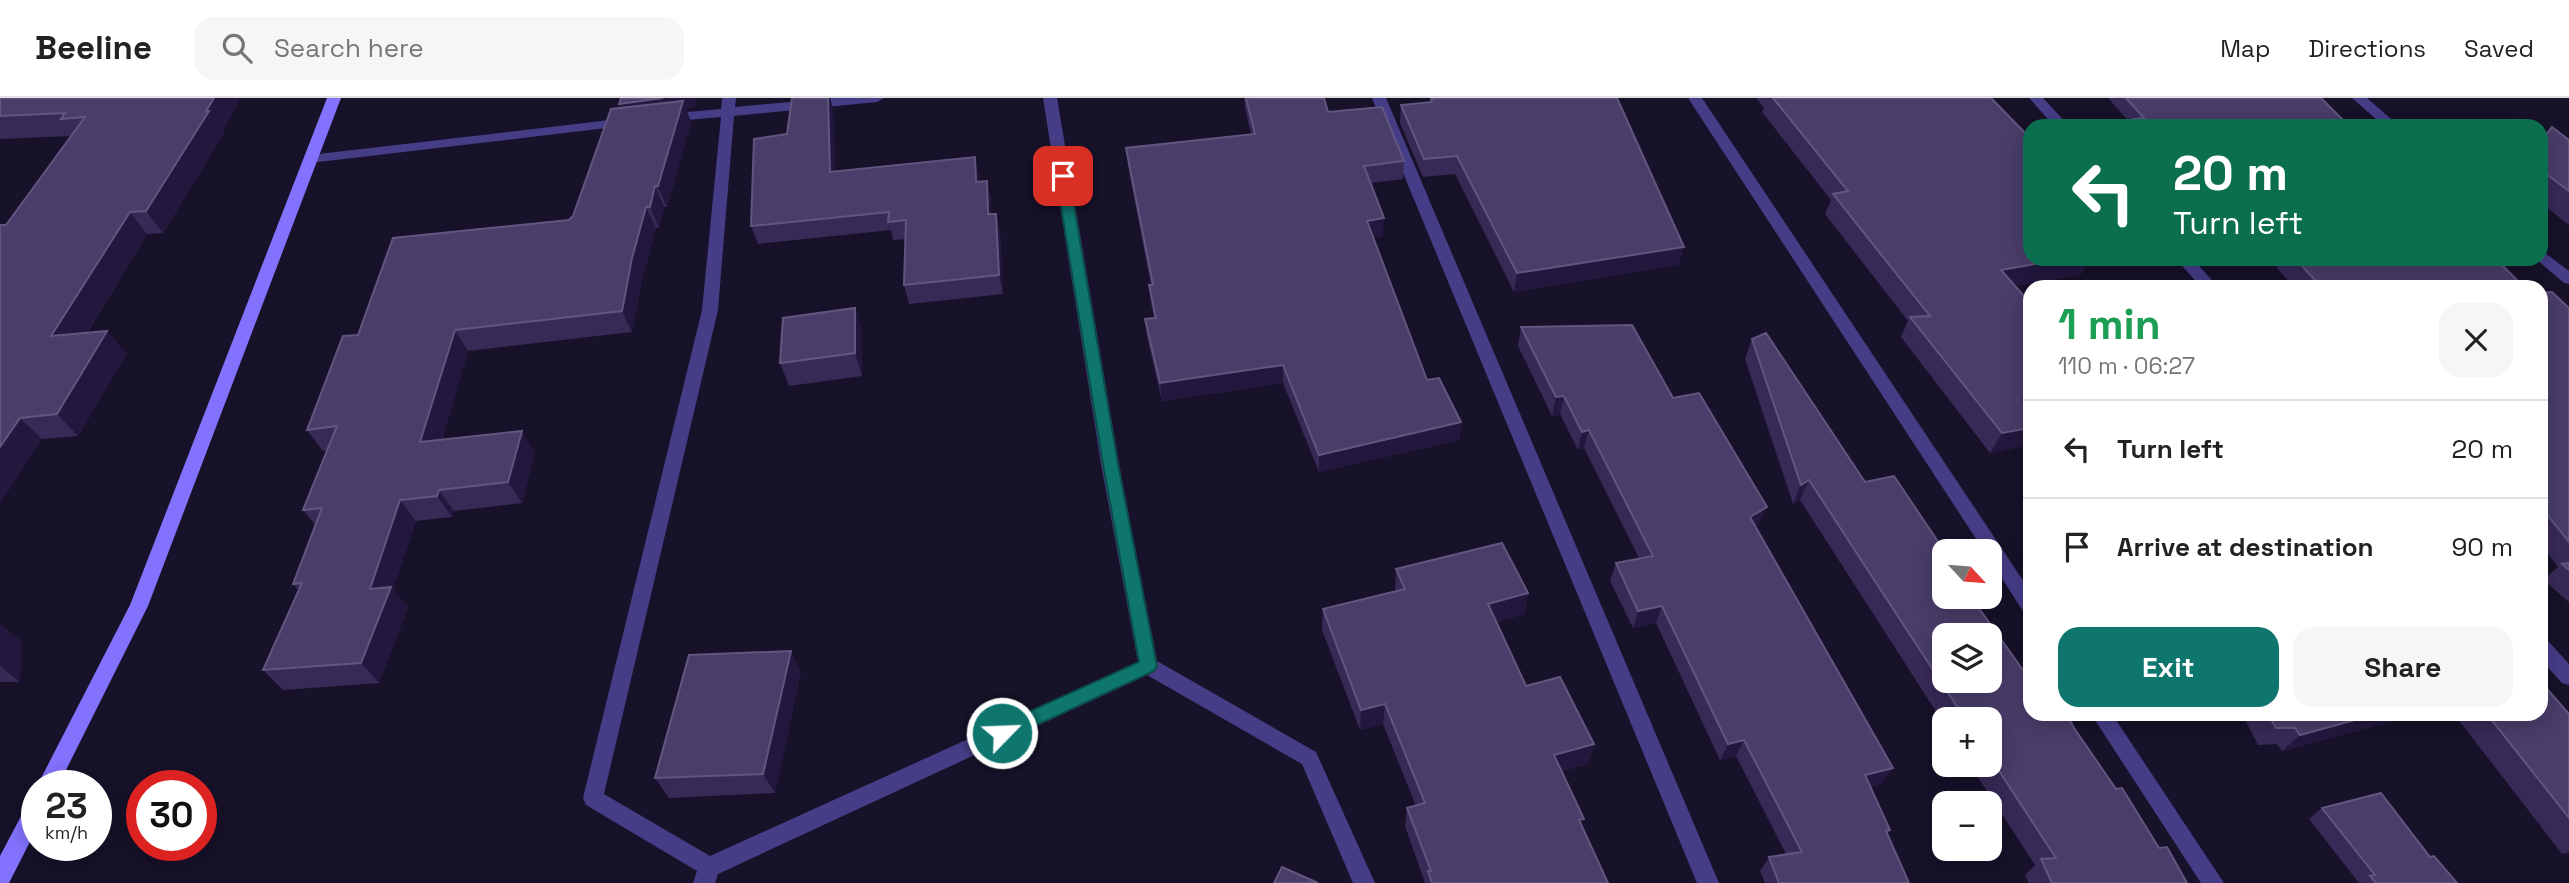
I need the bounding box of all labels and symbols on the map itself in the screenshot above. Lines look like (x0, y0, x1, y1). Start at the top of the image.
pin (1033, 146, 1093, 206)
north arrow (1932, 539, 2002, 609)
position arrow (965, 696, 1039, 770)
speed limit sign: 30 (126, 770, 217, 861)

